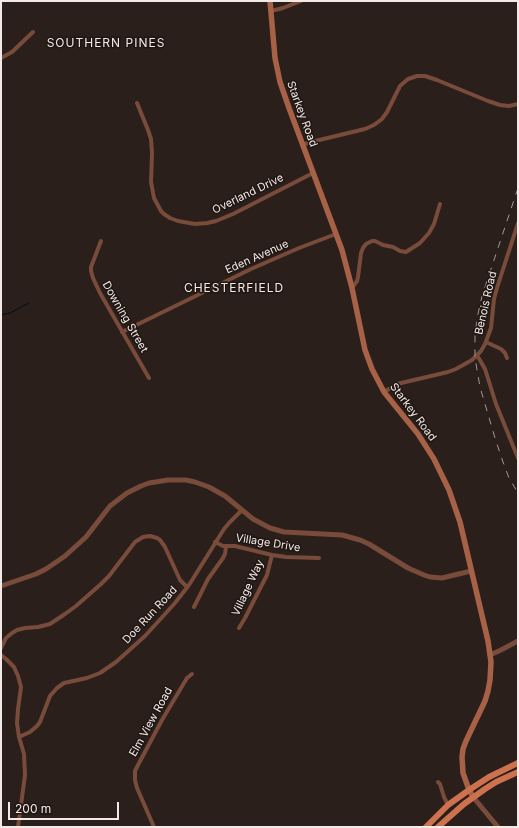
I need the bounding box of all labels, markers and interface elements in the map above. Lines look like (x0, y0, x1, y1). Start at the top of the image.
district label: SOUTHERN PINES (47, 36, 165, 50)
street label: Starkey Road (284, 79, 320, 149)
street label: Overland Drive (210, 171, 286, 217)
street label: Eden Avenue (223, 237, 291, 277)
street label: Benois Road (472, 270, 500, 336)
street label: Downing Street (99, 279, 151, 355)
district label: CHESTERFIELD (184, 281, 284, 295)
street label: Starkey Road (387, 380, 439, 444)
street label: Village Drive (235, 531, 301, 555)
street label: Village Way (229, 558, 267, 618)
street label: Doe Run Road (120, 584, 180, 646)
street label: Elm View Road (127, 685, 175, 759)
scale bar (10, 794, 121, 820)
text: 200 m (15, 801, 51, 816)

